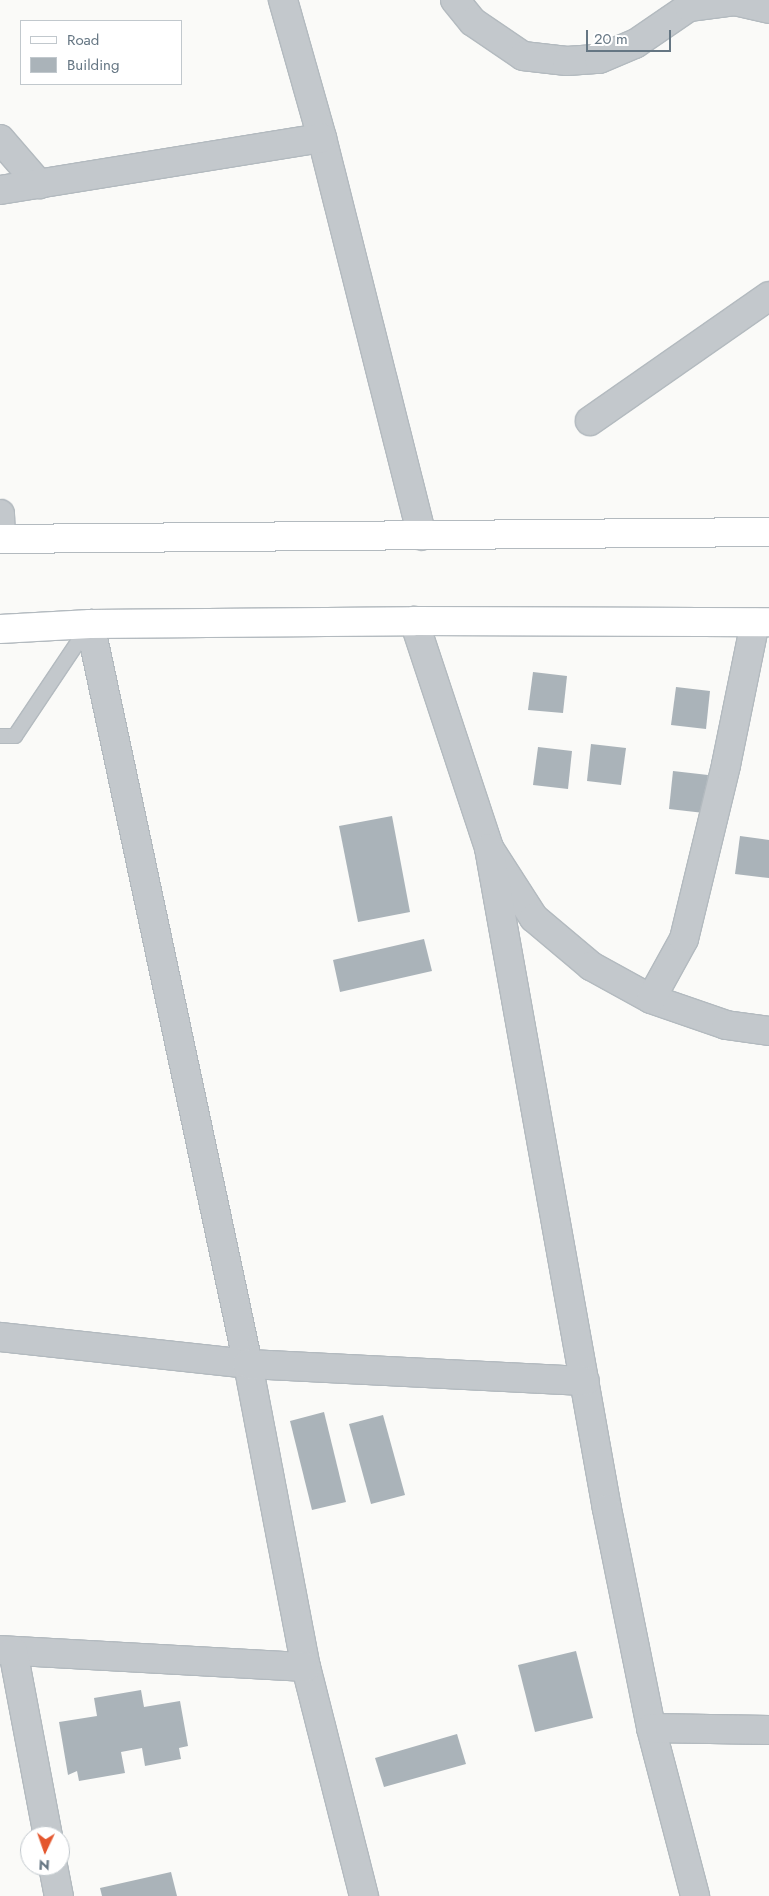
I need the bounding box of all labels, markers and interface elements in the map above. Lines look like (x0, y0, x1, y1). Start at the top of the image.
legend (20, 20, 182, 85)
scale bar (589, 20, 674, 52)
text: 20 m (594, 28, 628, 50)
text: Road (67, 29, 99, 51)
text: Building (67, 54, 119, 76)
north arrow (20, 1826, 70, 1876)
text: N (38, 1855, 50, 1875)

